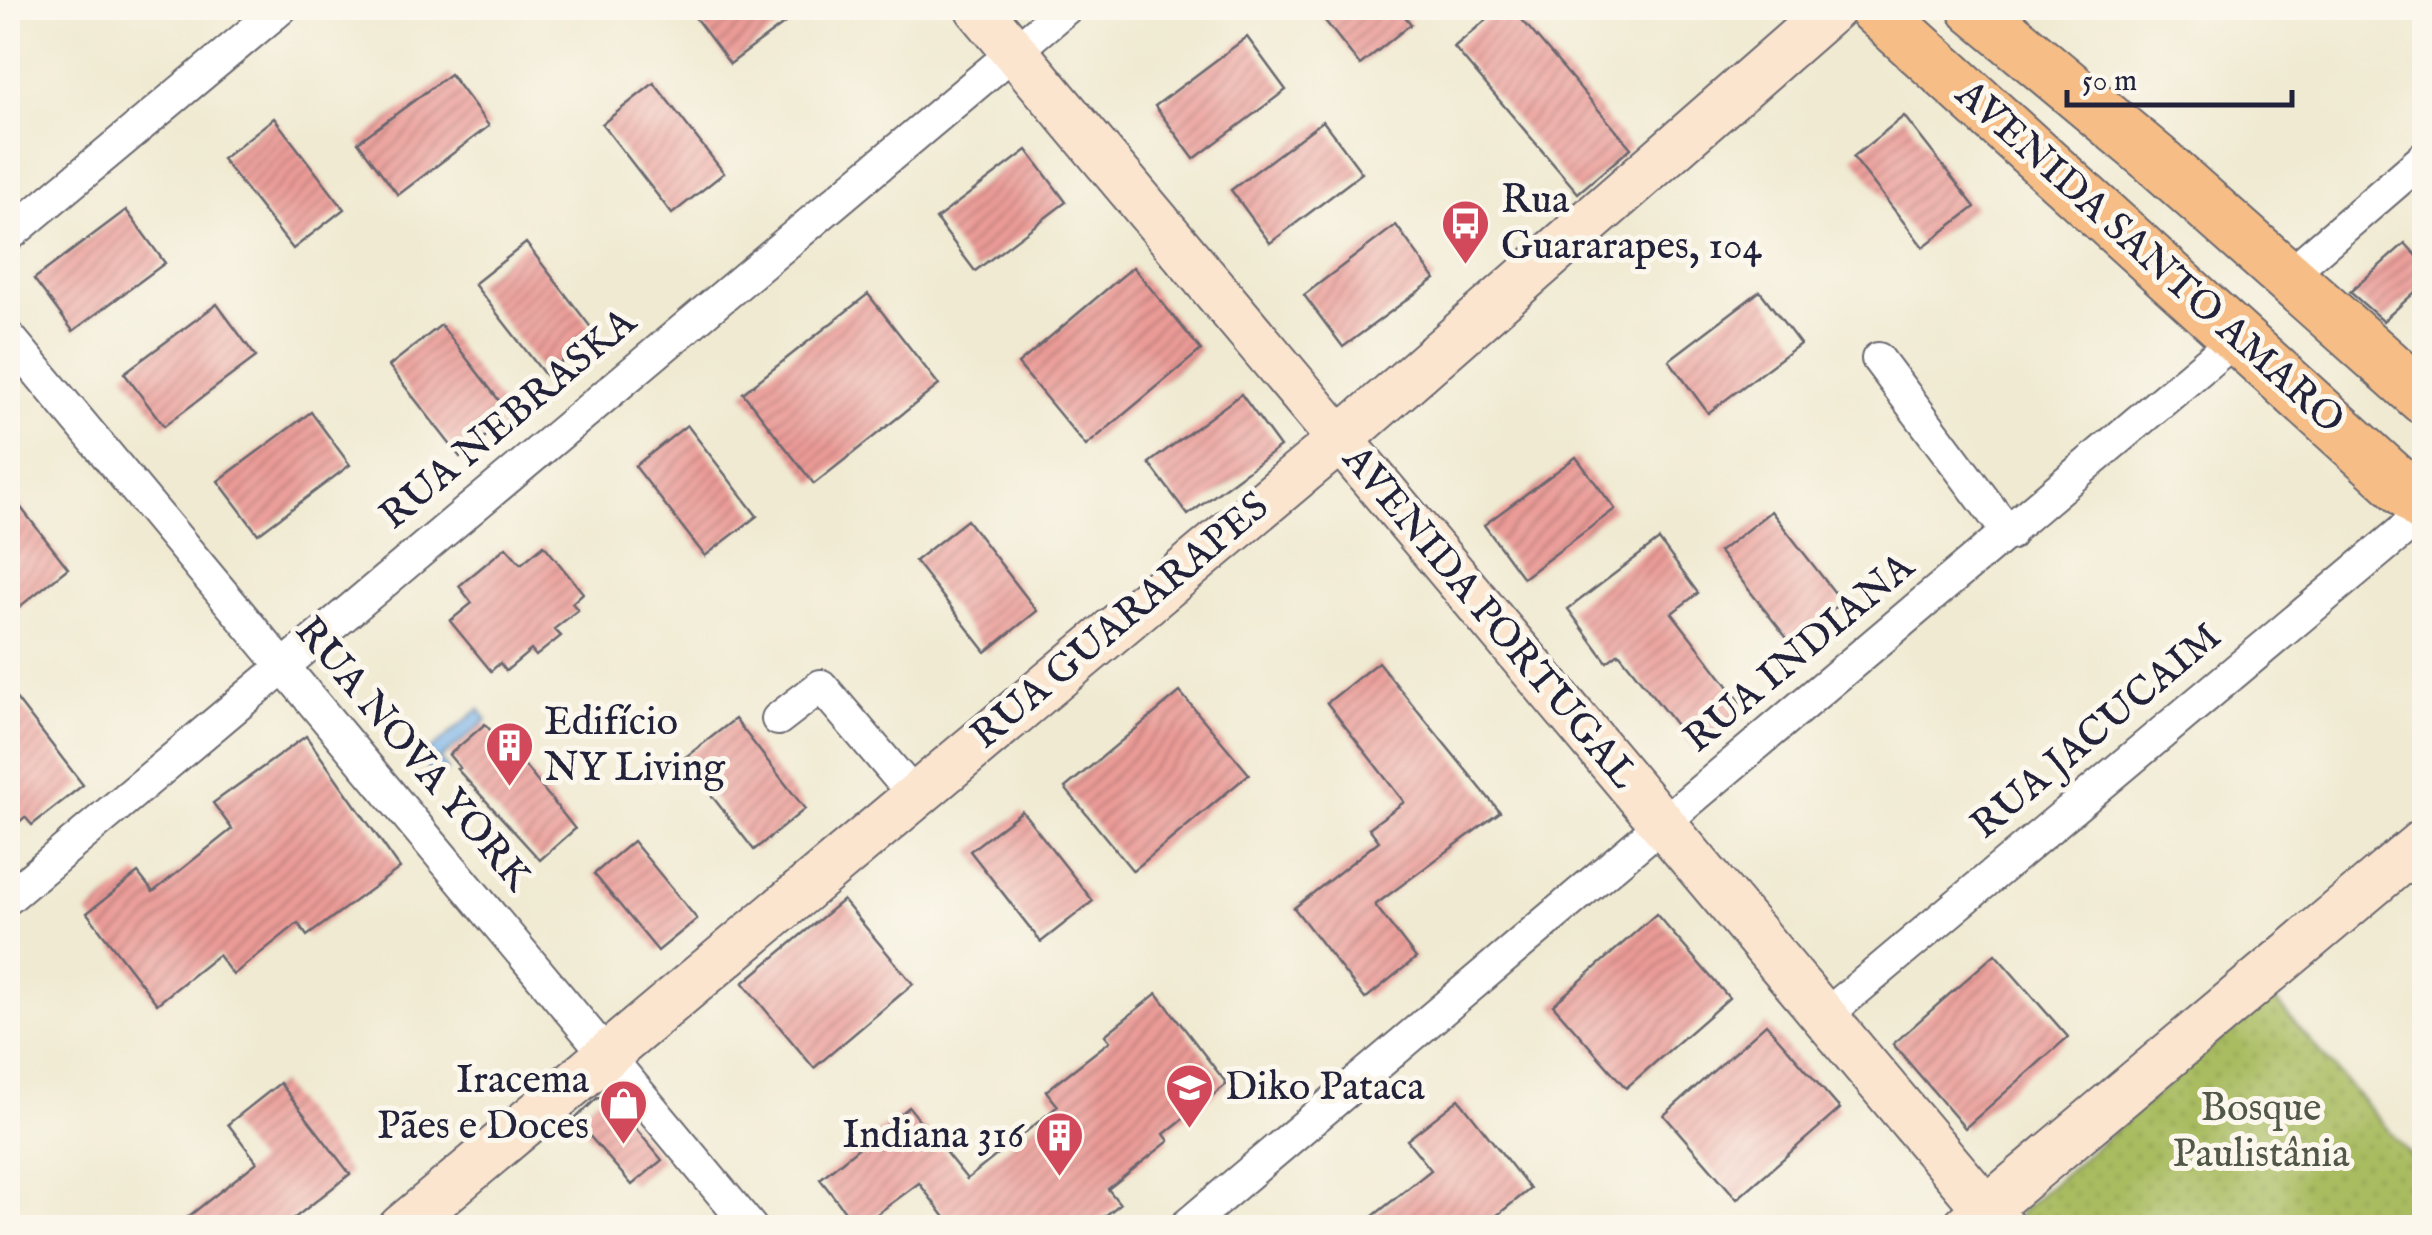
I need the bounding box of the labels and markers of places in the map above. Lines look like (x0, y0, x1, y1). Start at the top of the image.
place label: Rua Guararapes, 104 (1501, 176, 1763, 273)
bus stop icon: Rua Guararapes, 104 (1440, 198, 1492, 266)
place label: Edifício NY Living (544, 698, 726, 795)
building icon: Edifício NY Living (483, 720, 535, 788)
place label: Iracema Pães e Doces (377, 1056, 590, 1153)
school or university icon: Diko Pataca (1164, 1062, 1216, 1130)
place label: Diko Pataca (1225, 1063, 1426, 1114)
shop icon: Iracema Pães e Doces (598, 1078, 650, 1146)
building icon: Indiana 316 (1033, 1110, 1085, 1178)
place label: Indiana 316 (842, 1111, 1025, 1162)

